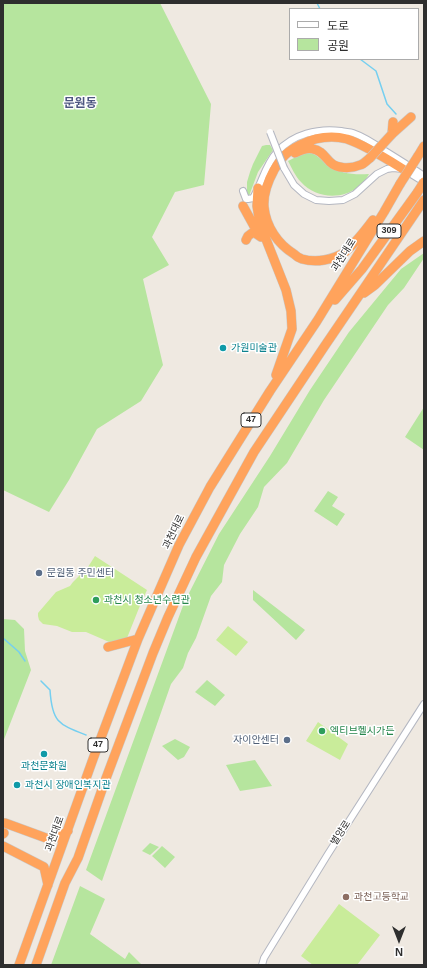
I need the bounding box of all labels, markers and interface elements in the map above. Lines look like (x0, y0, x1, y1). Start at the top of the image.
legend (289, 8, 419, 60)
text: 도로 (327, 19, 349, 33)
text: 공원 (327, 39, 349, 53)
district label: 문원동 (63, 97, 97, 111)
road number: 309 (377, 224, 401, 238)
street label: 과천대로 (329, 236, 359, 274)
place label: 가원미술관 (231, 342, 277, 354)
marker: 가원미술관 (218, 343, 228, 353)
road number: 47 (241, 413, 261, 427)
street label: 과천대로 (161, 513, 187, 551)
place label: 문원동 주민센터 (47, 567, 114, 579)
marker: 문원동 주민센터 (34, 568, 44, 578)
place label: 과천시 청소년수련관 (104, 594, 190, 606)
marker: 과천시 청소년수련관 (91, 595, 101, 605)
place label: 엑티브헬시가든 (330, 725, 394, 737)
marker: 엑티브헬시가든 (317, 726, 327, 736)
place label: 자이안센터 (233, 734, 279, 746)
marker: 자이안센터 (282, 735, 292, 745)
road number: 47 (88, 738, 108, 752)
marker: 과천문화원 (39, 749, 49, 759)
place label: 과천문화원 (21, 760, 67, 772)
place label: 과천시 장애인복지관 (25, 779, 111, 791)
marker: 과천시 장애인복지관 (12, 780, 22, 790)
street label: 과천대로 (43, 815, 67, 853)
street label: 별양로 (328, 818, 354, 848)
place label: 과천고등학교 (354, 891, 409, 903)
marker: 과천고등학교 (341, 892, 351, 902)
north arrow (379, 920, 419, 960)
text: N (395, 946, 403, 958)

